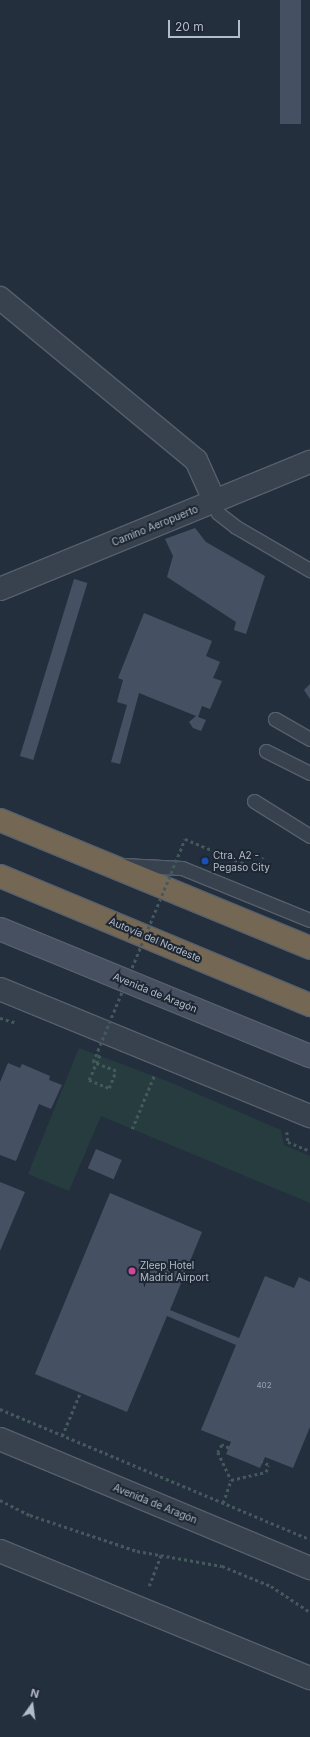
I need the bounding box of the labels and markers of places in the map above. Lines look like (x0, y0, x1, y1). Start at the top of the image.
place label: Ctra. A2 - Pegaso City (213, 849, 270, 872)
marker: Ctra. A2 - Pegaso City (200, 856, 210, 866)
place label: Zleep Hotel Madrid Airport (140, 1259, 209, 1282)
marker: Zleep Hotel Madrid Airport (127, 1266, 137, 1276)

